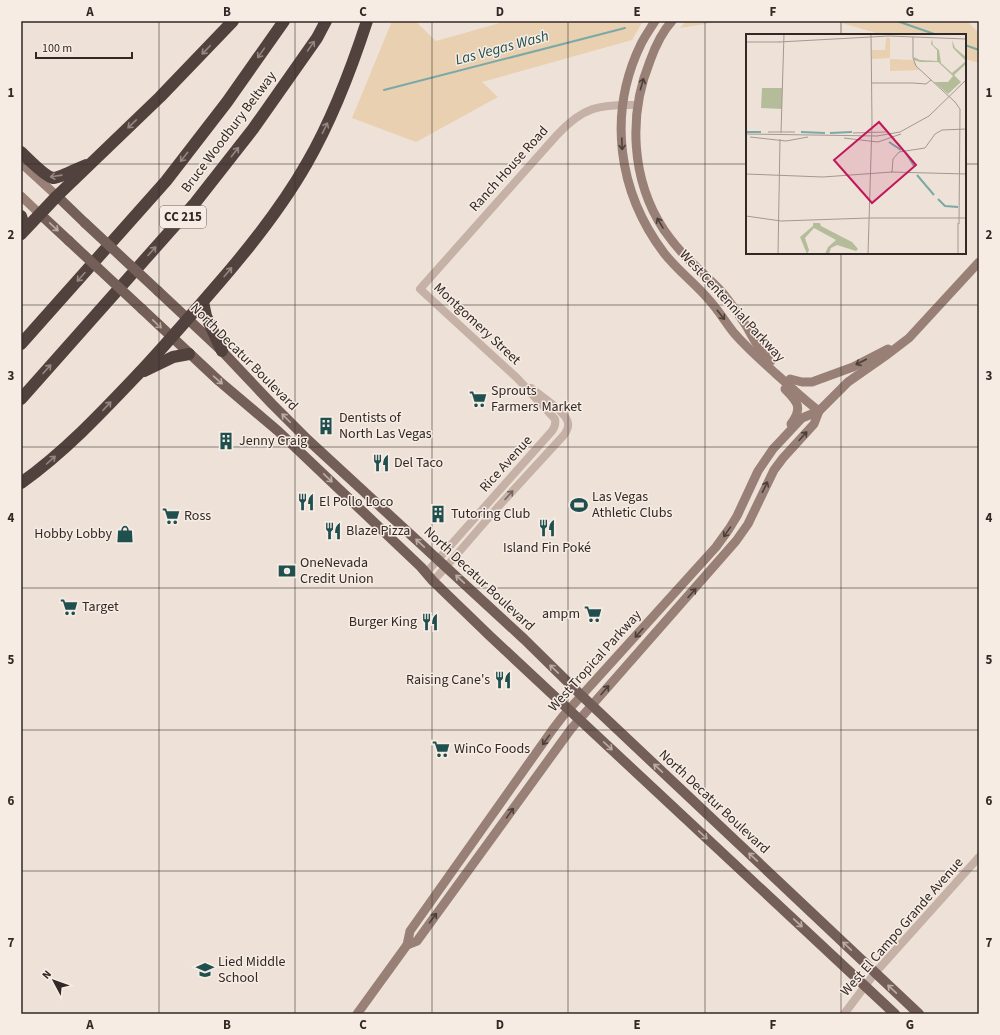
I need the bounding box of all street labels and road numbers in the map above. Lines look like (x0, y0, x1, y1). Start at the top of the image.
street label: Bruce Woodbury Beltway (177, 67, 282, 197)
street label: Ranch House Road (465, 122, 553, 216)
road number: CC 215 (160, 206, 206, 228)
street label: West Centennial Parkway (675, 245, 790, 367)
street label: Montgomery Street (429, 278, 525, 370)
street label: North Decatur Boulevard (186, 299, 302, 415)
street label: Rice Avenue (475, 431, 537, 497)
street label: North Decatur Boulevard (419, 522, 539, 636)
street label: West Tropical Parkway (544, 605, 646, 716)
street label: North Decatur Boulevard (654, 745, 774, 859)
street label: West El Campo Grande Avenue (836, 853, 968, 1001)

